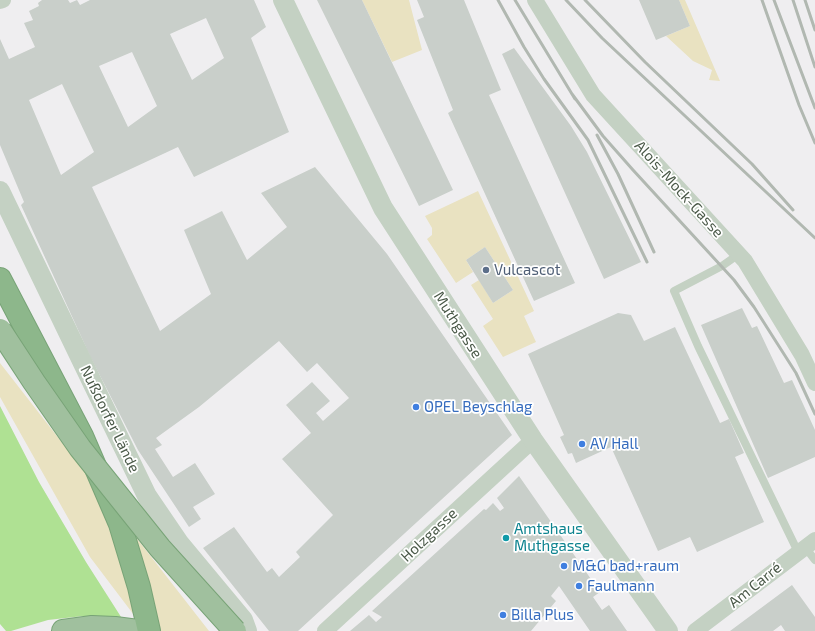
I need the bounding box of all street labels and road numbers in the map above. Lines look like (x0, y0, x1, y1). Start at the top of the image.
street label: Alois-Mock-Gasse (631, 137, 727, 241)
street label: Muthgasse (430, 288, 486, 362)
street label: Nußdorfer Lände (76, 363, 144, 475)
street label: Holzgasse (397, 504, 461, 566)
street label: Am Carré (725, 558, 785, 612)

